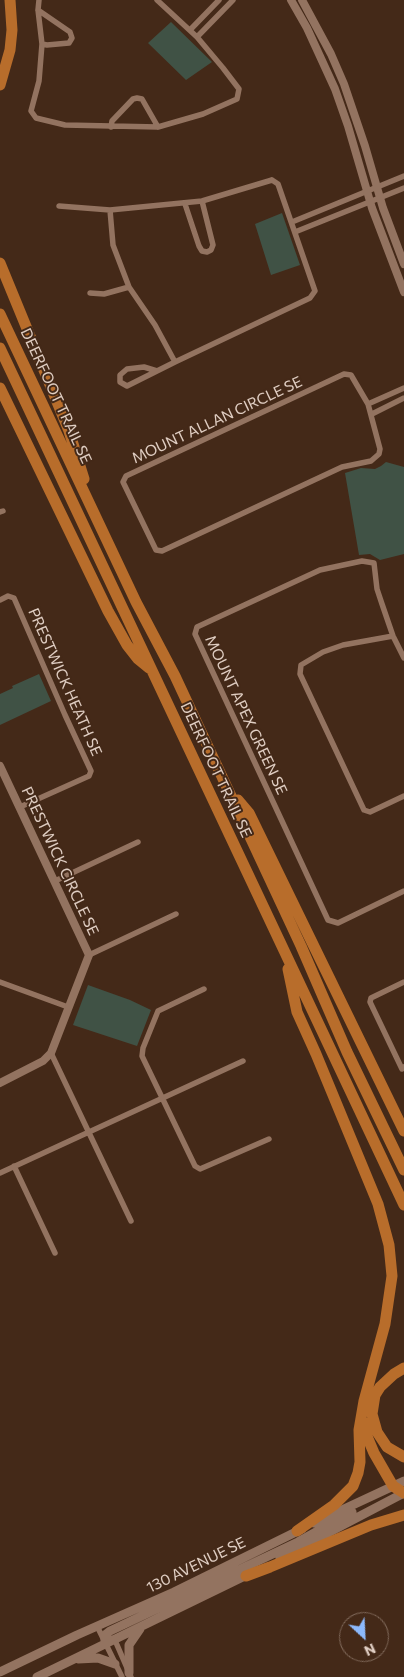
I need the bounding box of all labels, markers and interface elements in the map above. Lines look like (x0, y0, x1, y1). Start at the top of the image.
street label: DEERFOOT TRAIL SE (17, 325, 95, 467)
street label: MOUNT ALLAN CIRCLE SE (129, 373, 305, 467)
street label: PRESTWICK HEATH SE (24, 605, 106, 759)
street label: MOUNT APEX GREEN SE (201, 633, 291, 797)
street label: DEERFOOT TRAIL SE (177, 699, 255, 841)
street label: PRESTWICK CIRCLE SE (18, 784, 102, 938)
street label: 130 AVENUE SE (144, 1533, 248, 1597)
north arrow (339, 1612, 389, 1662)
text: N (362, 1640, 378, 1660)

